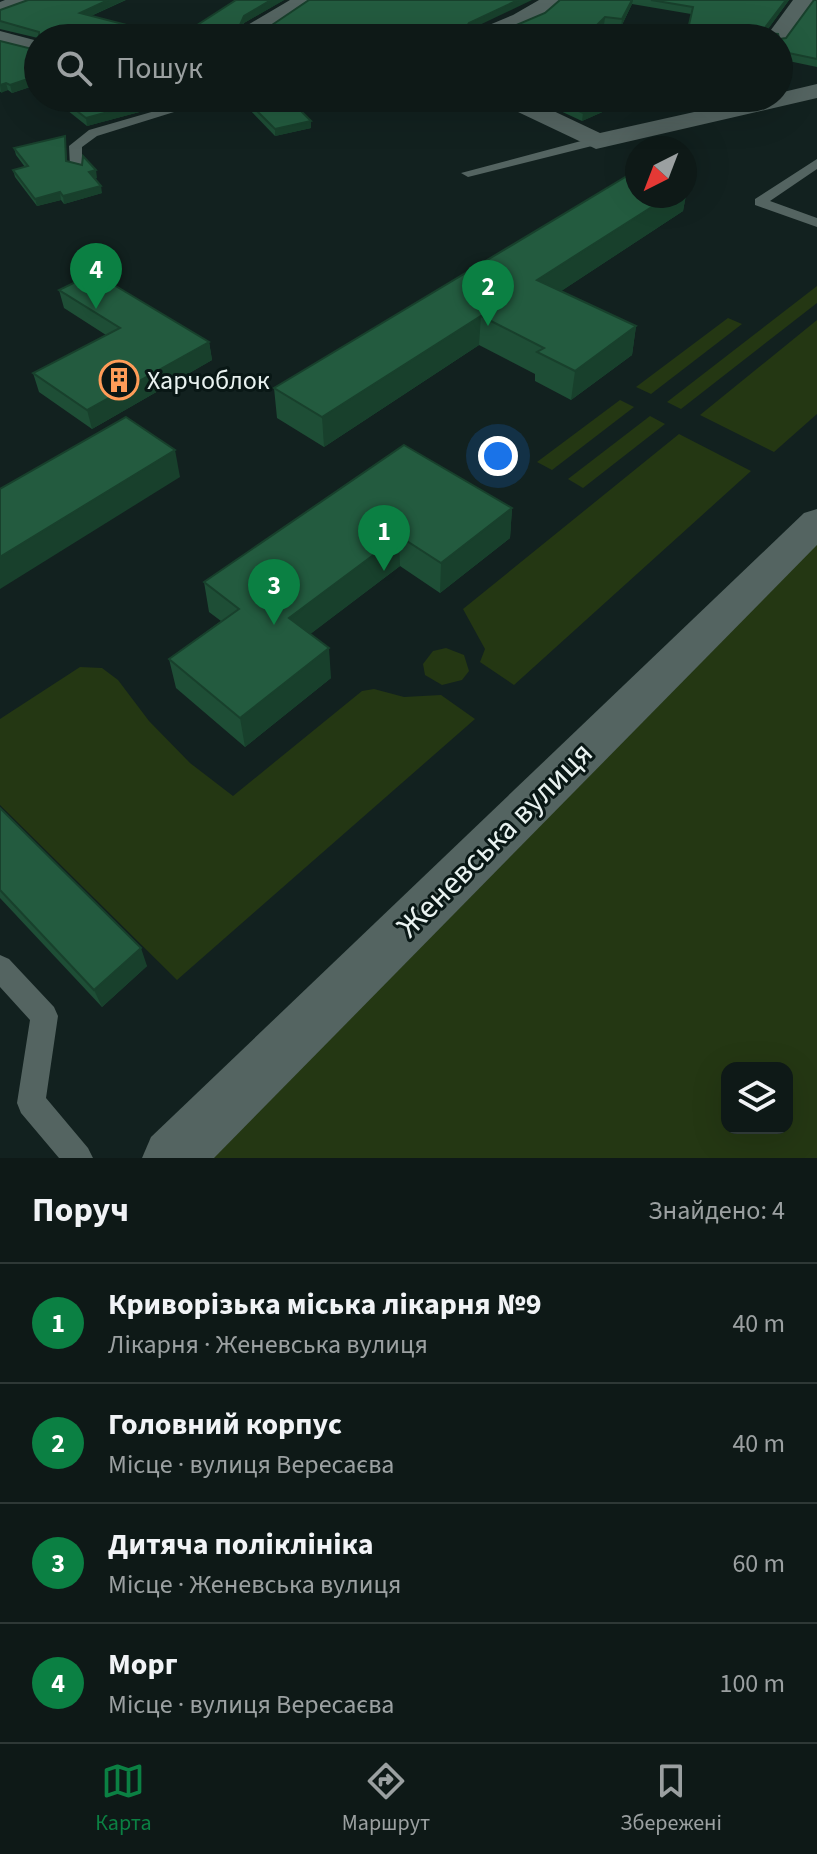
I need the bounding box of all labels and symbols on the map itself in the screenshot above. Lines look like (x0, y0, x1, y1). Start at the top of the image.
north arrow (625, 136, 697, 208)
pin: 4 (70, 243, 122, 309)
pin: 2 (462, 260, 514, 326)
building icon: Харчоблок (98, 359, 140, 401)
place label: Харчоблок (147, 362, 270, 399)
your location (478, 436, 518, 476)
pin: 1 (358, 505, 410, 571)
pin: 3 (248, 559, 300, 625)
street label: Женевська вулиця (386, 731, 604, 949)

